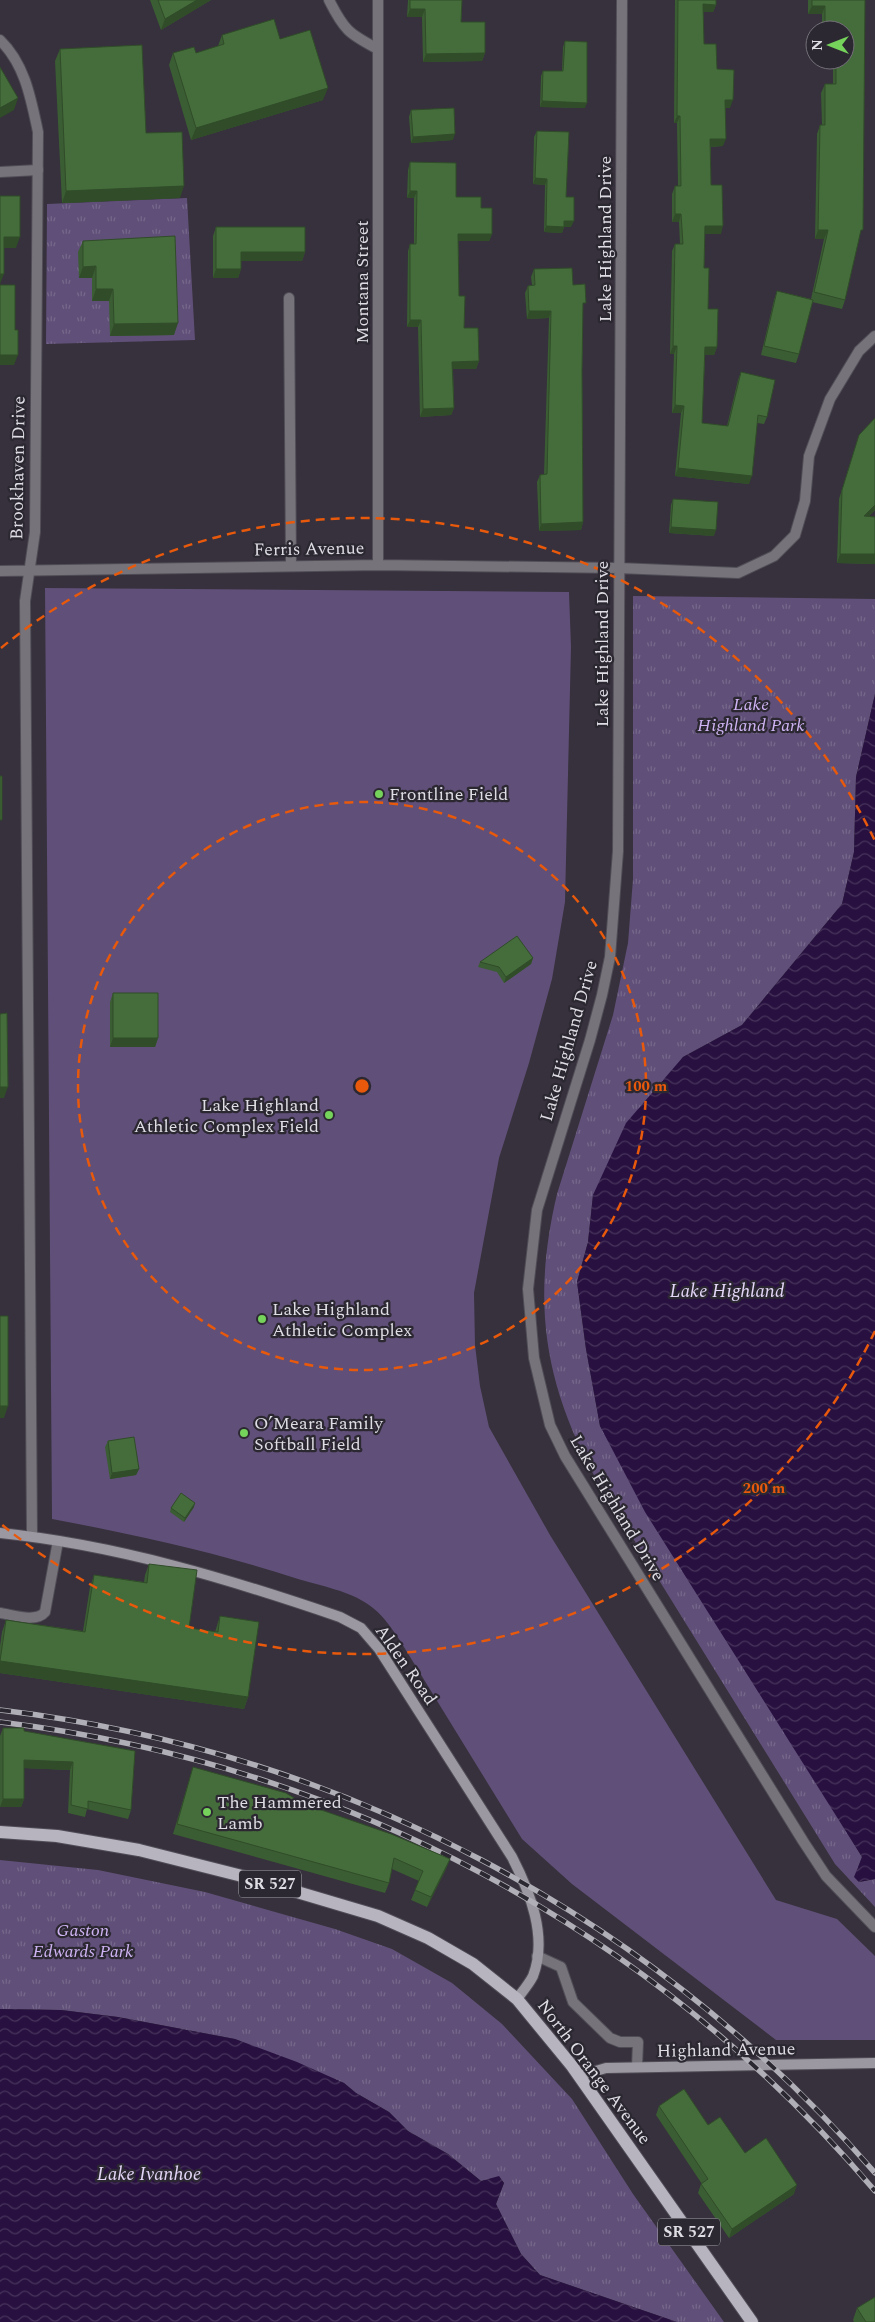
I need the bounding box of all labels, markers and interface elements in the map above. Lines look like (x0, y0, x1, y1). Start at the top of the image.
north arrow (805, 20, 855, 70)
text: N (807, 39, 828, 51)
street label: Lake Highland Drive (592, 156, 619, 322)
street label: Montana Street (349, 220, 376, 344)
street label: Brookhaven Drive (3, 396, 33, 540)
street label: Ferris Avenue (253, 535, 365, 563)
street label: Lake Highland Drive (589, 561, 616, 727)
park label: Lake Highland Park (697, 691, 805, 739)
place label: Frontline Field (389, 781, 508, 808)
marker: Frontline Field (373, 788, 385, 800)
street label: Lake Highland Drive (533, 957, 605, 1125)
text: 100 m (625, 1075, 668, 1098)
centre of rings (353, 1077, 371, 1095)
place label: Lake Highland Athletic Complex Field (134, 1092, 319, 1140)
marker: Lake Highland Athletic Complex Field (323, 1109, 335, 1121)
water label: Lake Highland (669, 1277, 785, 1306)
place label: Lake Highland Athletic Complex (272, 1296, 412, 1344)
marker: Lake Highland Athletic Complex (256, 1313, 268, 1325)
place label: O’Meara Family Softball Field (254, 1410, 384, 1458)
marker: O’Meara Family Softball Field (238, 1427, 250, 1439)
street label: Lake Highland Drive (563, 1430, 671, 1586)
text: 200 m (743, 1477, 786, 1500)
street label: Alden Road (368, 1619, 444, 1711)
place label: The Hammered Lamb (217, 1789, 342, 1837)
marker: The Hammered Lamb (201, 1806, 213, 1818)
road number: SR 527 (239, 1870, 301, 1898)
park label: Gaston Edwards Park (33, 1917, 134, 1965)
street label: North Orange Avenue (530, 1994, 658, 2150)
street label: Highland Avenue (656, 2035, 796, 2065)
water label: Lake Ivanhoe (97, 2160, 201, 2189)
road number: SR 527 (658, 2218, 720, 2246)

